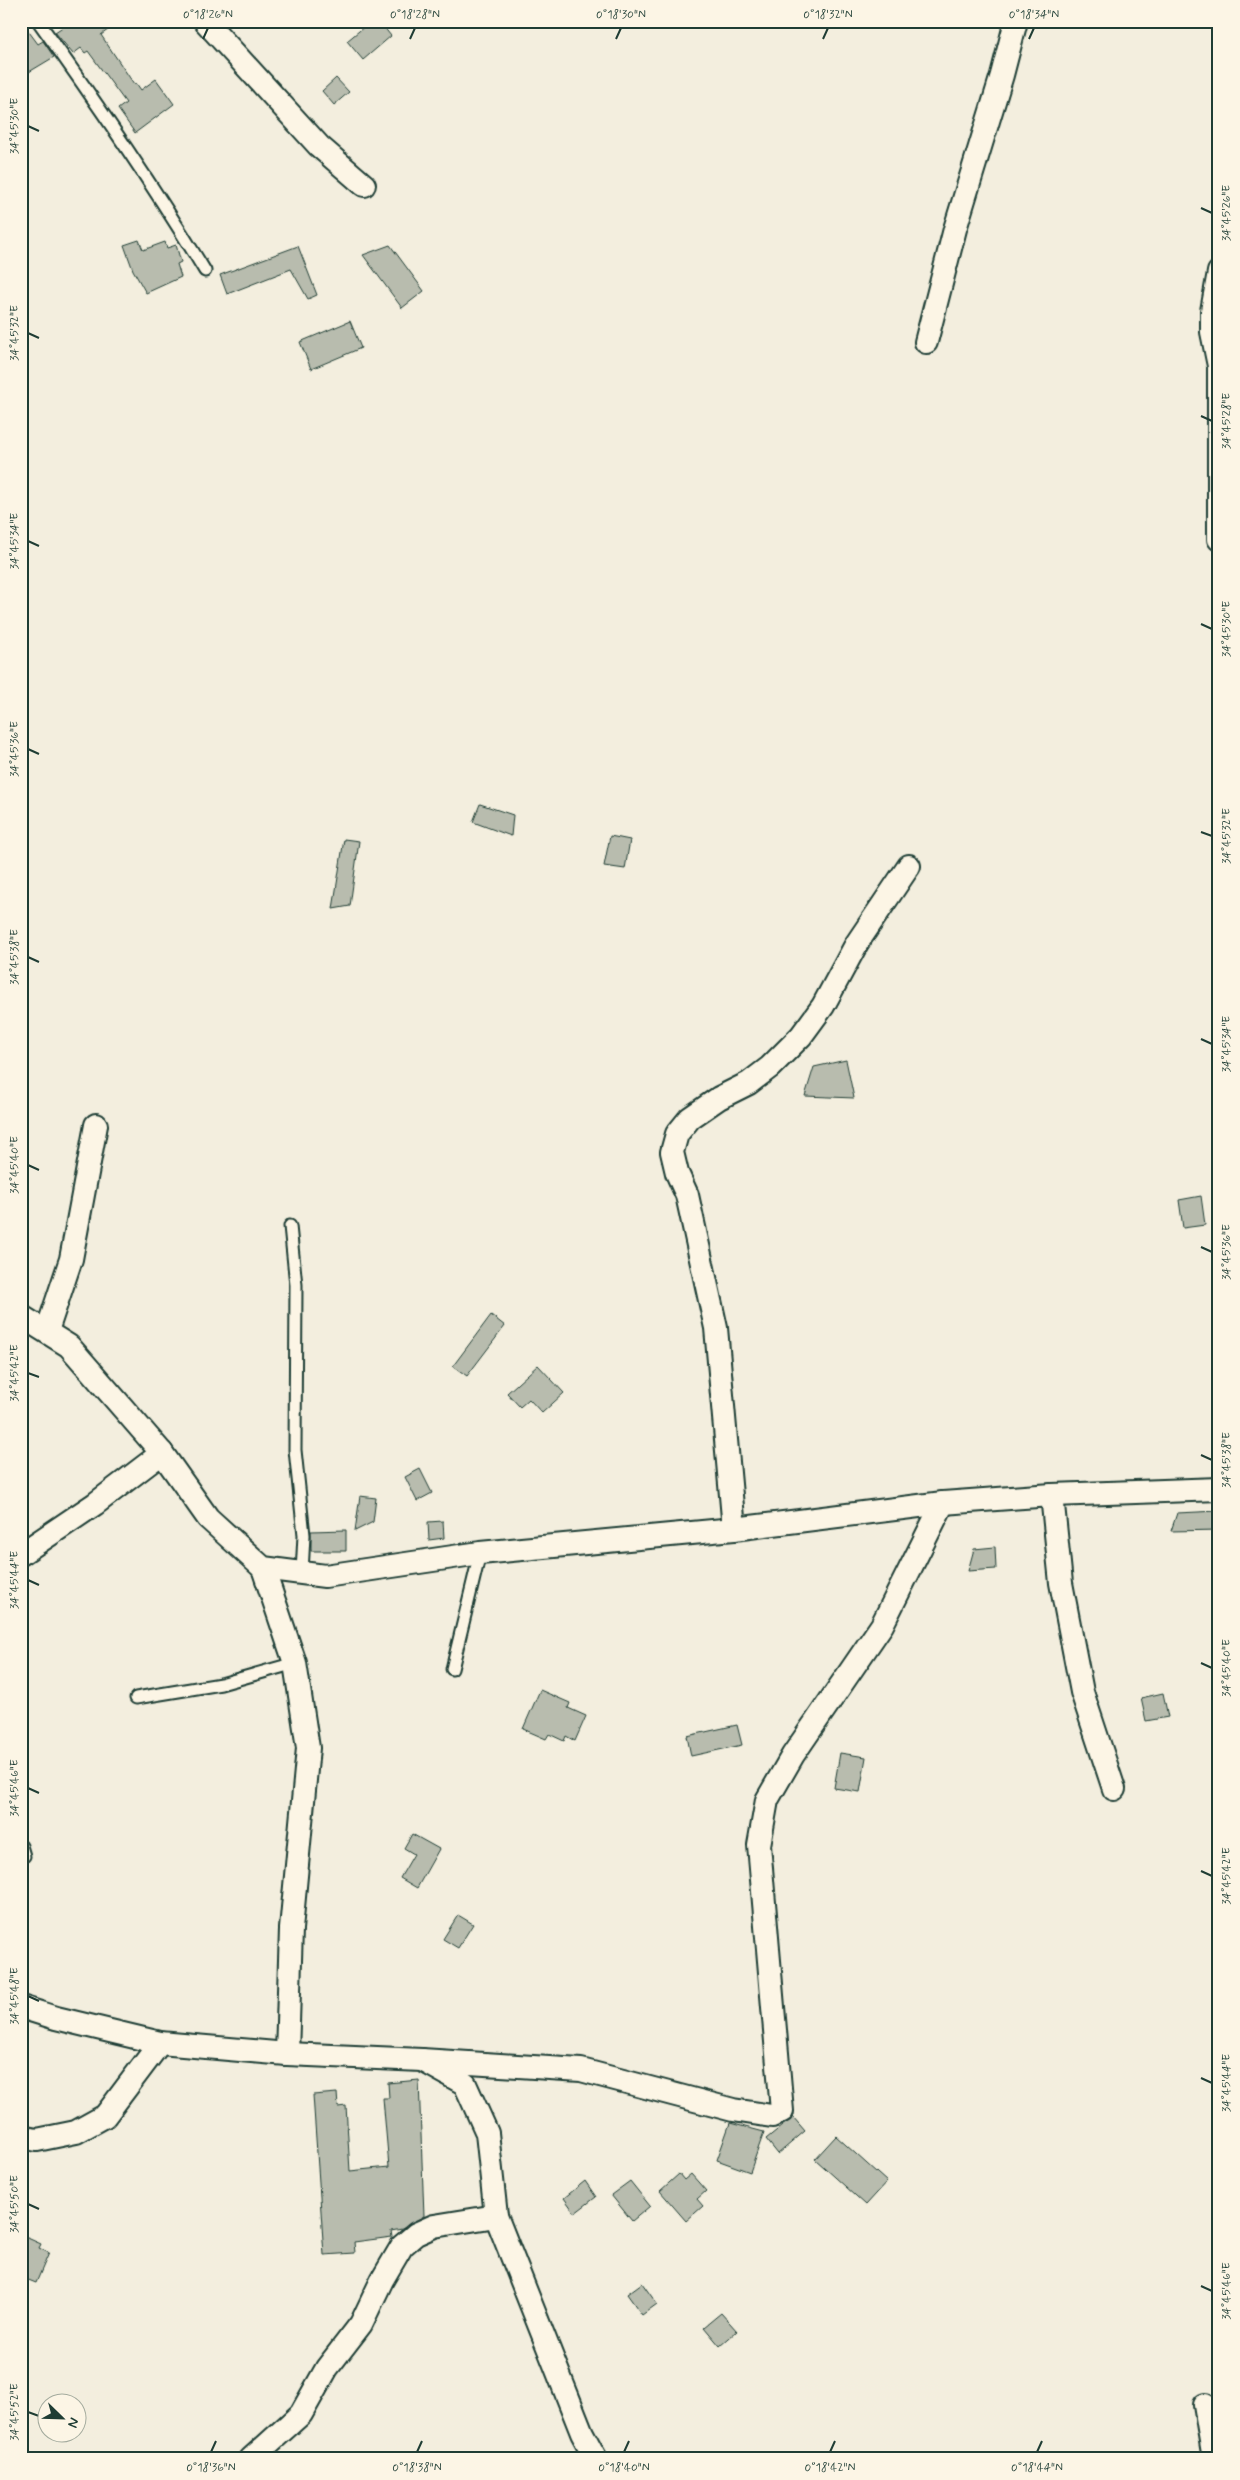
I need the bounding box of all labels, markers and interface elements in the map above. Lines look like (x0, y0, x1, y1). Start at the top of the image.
text: 0°18'26"N (183, 7, 233, 23)
text: 0°18'28"N (390, 7, 440, 23)
text: 0°18'30"N (596, 7, 646, 23)
text: 0°18'32"N (803, 7, 853, 23)
text: 0°18'34"N (1009, 7, 1059, 23)
text: 34°45'30"E (7, 98, 23, 154)
text: 34°45'26"E (1219, 185, 1235, 241)
text: 34°45'32"E (7, 305, 23, 361)
text: 34°45'28"E (1219, 393, 1235, 449)
text: 34°45'34"E (7, 513, 23, 569)
text: 34°45'30"E (1219, 601, 1235, 657)
text: 34°45'36"E (7, 721, 23, 777)
text: 34°45'32"E (1219, 808, 1235, 864)
text: 34°45'38"E (7, 929, 23, 985)
text: 34°45'34"E (1219, 1016, 1235, 1072)
text: 34°45'40"E (7, 1136, 23, 1194)
text: 34°45'36"E (1219, 1224, 1235, 1280)
text: 34°45'42"E (7, 1344, 23, 1402)
text: 34°45'38"E (1219, 1432, 1235, 1488)
text: 34°45'44"E (7, 1551, 23, 1609)
text: 34°45'40"E (1219, 1639, 1235, 1697)
text: 34°45'46"E (7, 1759, 23, 1817)
text: 34°45'42"E (1219, 1847, 1235, 1905)
text: 34°45'48"E (7, 1967, 23, 2025)
text: 34°45'44"E (1219, 2054, 1235, 2112)
text: 34°45'50"E (7, 2175, 23, 2233)
text: 34°45'46"E (1219, 2262, 1235, 2320)
text: 34°45'52"E (7, 2383, 23, 2441)
north arrow (38, 2392, 88, 2442)
text: N (63, 2415, 83, 2430)
text: 0°18'36"N (186, 2460, 236, 2476)
text: 0°18'38"N (392, 2460, 442, 2476)
text: 0°18'40"N (598, 2460, 650, 2476)
text: 0°18'42"N (805, 2460, 855, 2476)
text: 0°18'44"N (1011, 2460, 1063, 2476)

